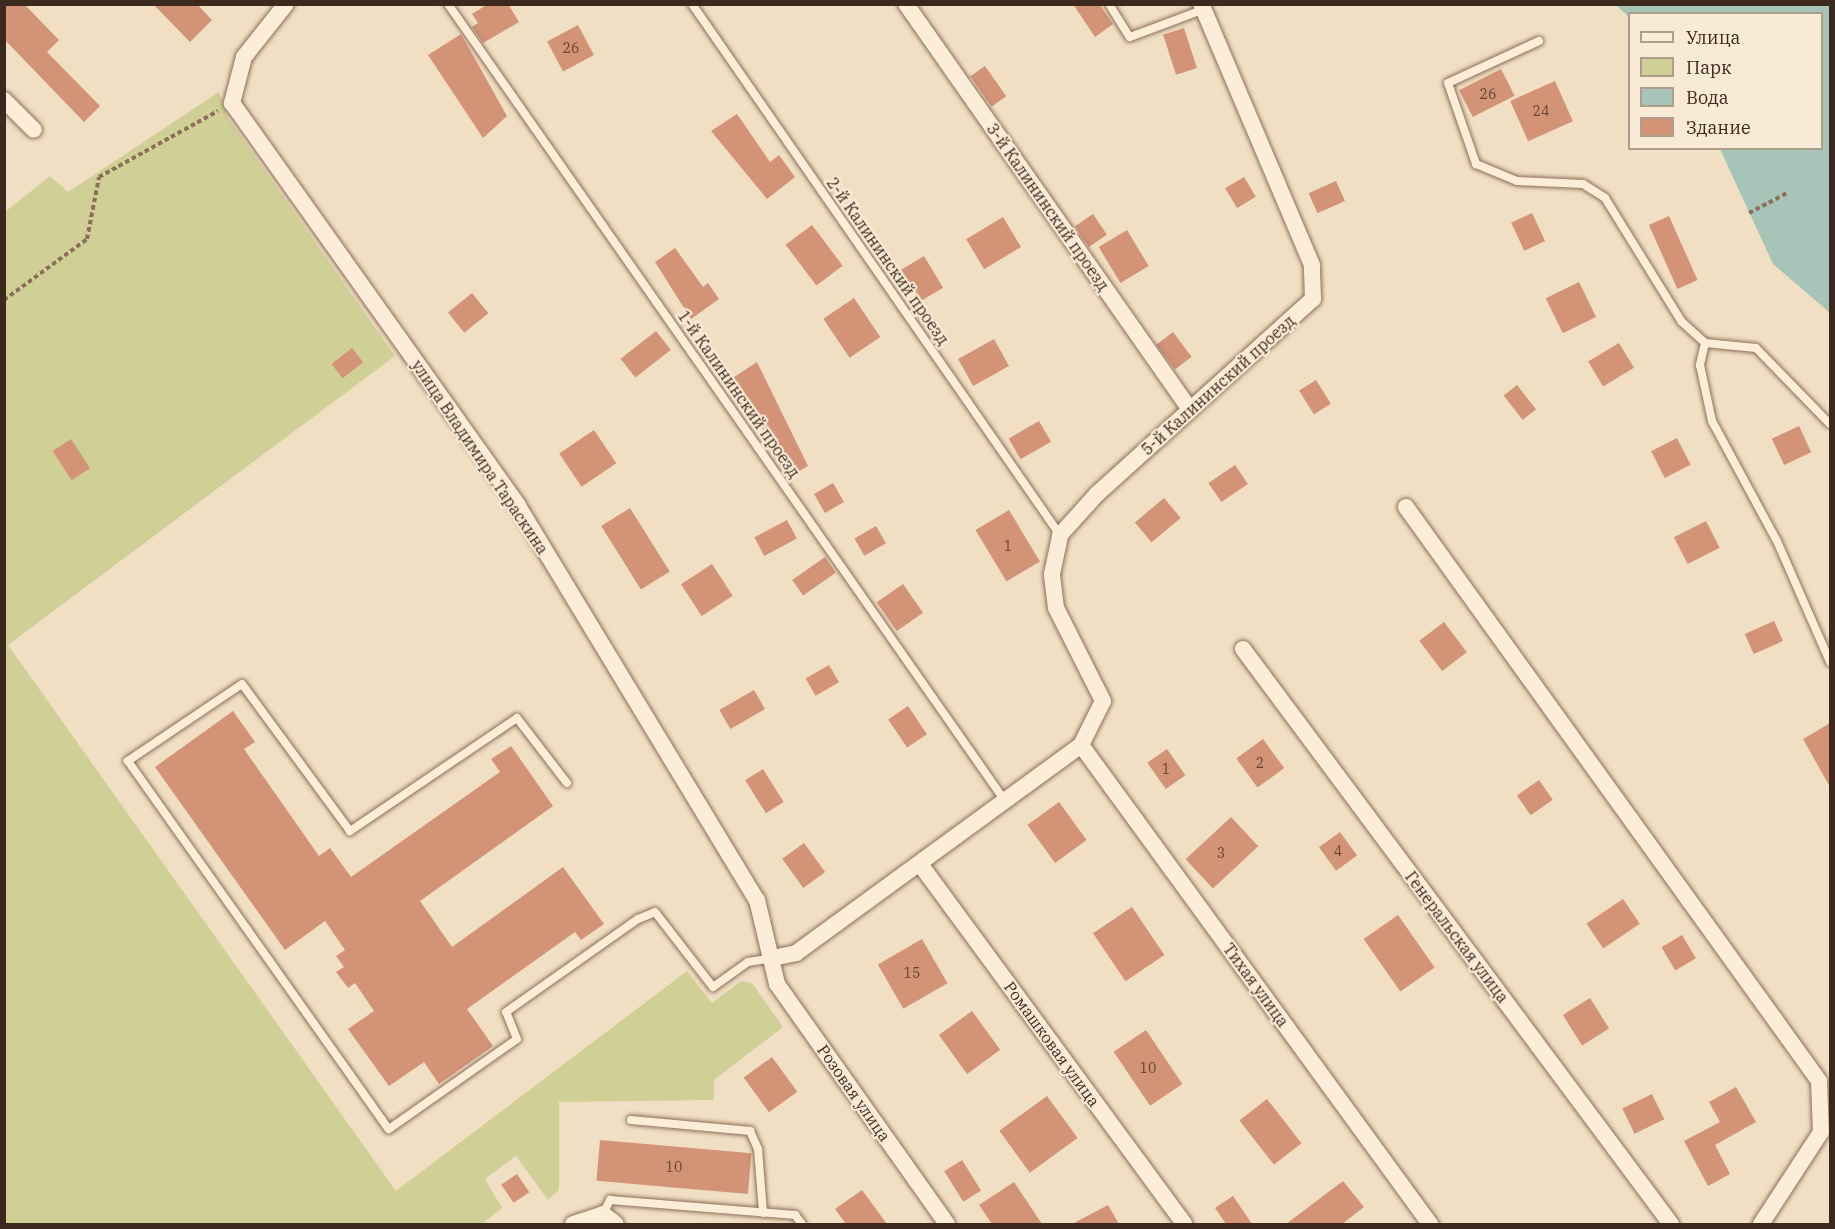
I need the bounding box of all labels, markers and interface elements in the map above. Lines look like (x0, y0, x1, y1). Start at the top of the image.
legend (1628, 12, 1823, 150)
text: Улица (1686, 26, 1740, 49)
house number: 26 (563, 40, 579, 56)
text: Парк (1686, 56, 1732, 79)
house number: 26 (1480, 86, 1496, 102)
text: Вода (1686, 86, 1729, 109)
house number: 24 (1533, 103, 1549, 119)
text: Здание (1686, 116, 1751, 139)
street label: 3-й Калининский проезд (983, 120, 1113, 294)
street label: 2-й Калининский проезд (823, 174, 953, 348)
street label: 1-й Калининский проезд (674, 307, 804, 481)
street label: 5-й Калининский проезд (1137, 311, 1299, 459)
street label: улица Владимира Тараскина (408, 356, 552, 558)
house number: 1 (1004, 538, 1012, 554)
house number: 2 (1256, 755, 1264, 771)
house number: 1 (1162, 761, 1170, 777)
house number: 4 (1334, 843, 1342, 859)
house number: 3 (1217, 845, 1225, 861)
street label: Генеральская улица (1401, 867, 1513, 1007)
street label: Тихая улица (1219, 939, 1293, 1031)
house number: 15 (904, 965, 920, 981)
street label: Ромашковая улица (1000, 978, 1104, 1110)
street label: Розовая улица (813, 1041, 895, 1145)
house number: 10 (1140, 1060, 1156, 1076)
house number: 10 (666, 1159, 682, 1175)

